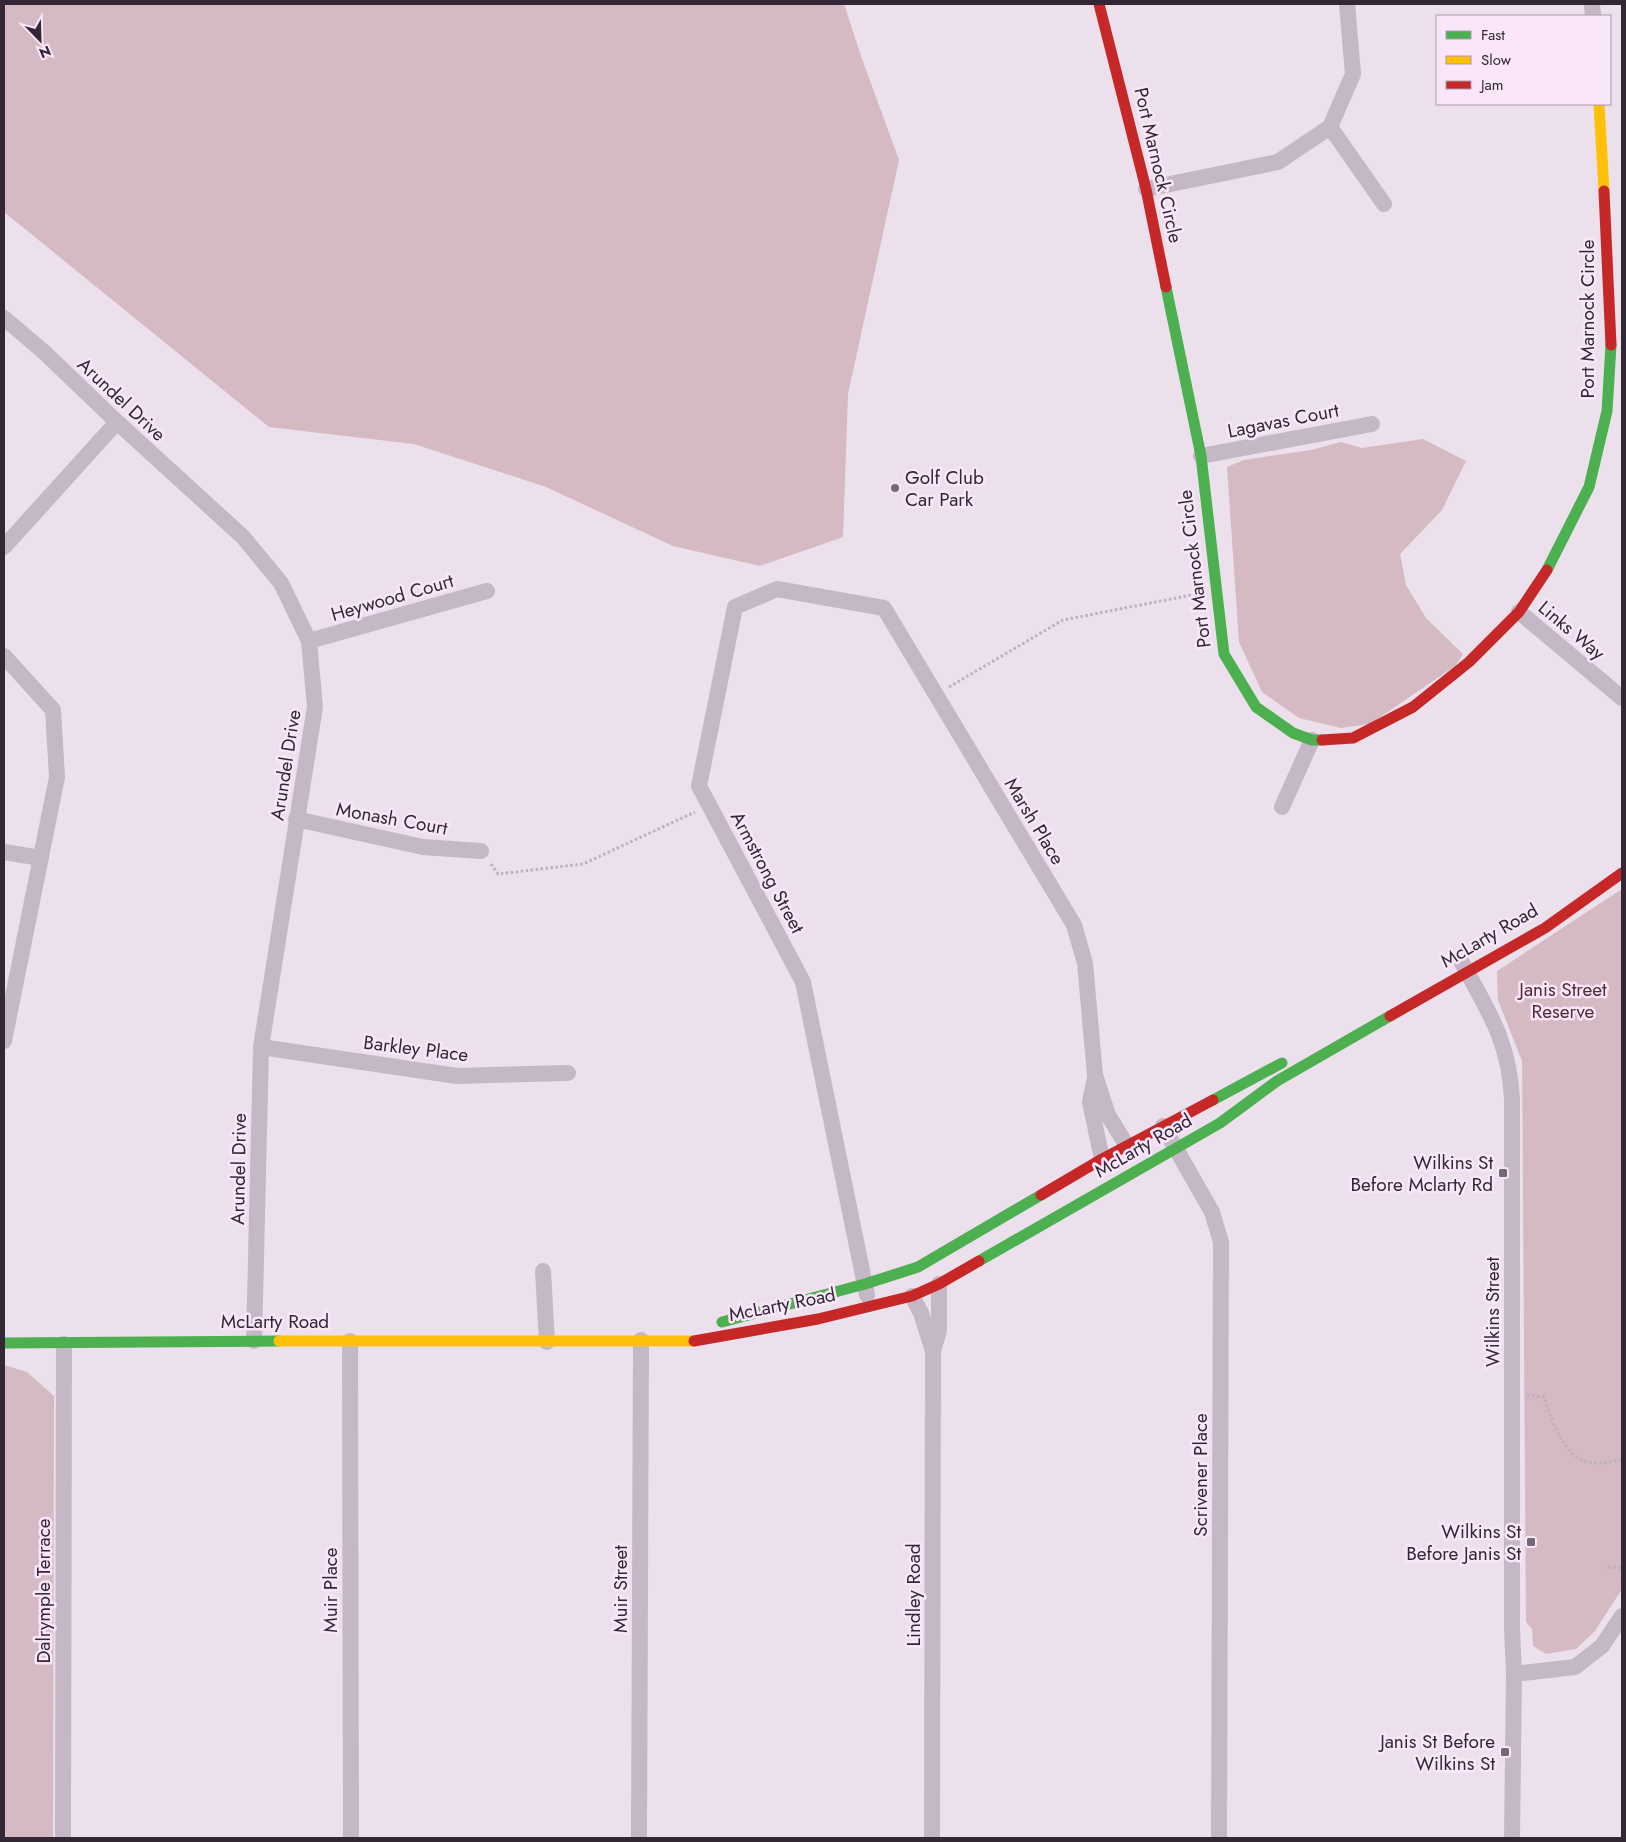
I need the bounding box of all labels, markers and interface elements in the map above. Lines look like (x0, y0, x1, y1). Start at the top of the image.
north arrow (15, 15, 65, 65)
legend (1436, 15, 1611, 105)
text: Fast (1481, 24, 1505, 46)
text: N (36, 41, 54, 63)
text: Slow (1481, 49, 1512, 71)
text: Jam (1479, 74, 1504, 96)
street label: Port Marnock Circle (1127, 85, 1190, 246)
street label: Port Marnock Circle (1574, 239, 1601, 398)
street label: Arundel Drive (72, 351, 172, 448)
street label: Lagavas Court (1225, 396, 1341, 445)
place label: Golf Club Car Park (905, 464, 984, 513)
marker: Golf Club Car Park (889, 482, 901, 494)
street label: Port Marnock Circle (1171, 488, 1218, 649)
street label: Heywood Court (328, 567, 457, 628)
street label: Links Way (1533, 594, 1611, 667)
street label: Arundel Drive (263, 707, 308, 822)
street label: Marsh Place (998, 773, 1071, 870)
street label: Monash Court (334, 795, 450, 842)
street label: Armstrong Street (724, 806, 811, 938)
street label: McLarty Road (1436, 897, 1543, 974)
park label: Janis Street Reserve (1516, 976, 1607, 1025)
street label: Barkley Place (362, 1029, 470, 1068)
street label: McLarty Road (1090, 1107, 1197, 1184)
street label: Arundel Drive (224, 1113, 253, 1225)
place label: Wilkins St Before Mclarty Rd (1350, 1149, 1493, 1198)
marker: Wilkins St Before Mclarty Rd (1497, 1167, 1509, 1179)
street label: Wilkins Street (1479, 1257, 1506, 1367)
street label: McLarty Road (726, 1281, 838, 1328)
street label: McLarty Road (221, 1308, 329, 1335)
street label: Scrivener Place (1187, 1413, 1214, 1537)
street label: Dalrymple Terrace (30, 1518, 57, 1664)
place label: Wilkins St Before Janis St (1406, 1518, 1521, 1567)
marker: Wilkins St Before Janis St (1525, 1536, 1537, 1548)
street label: Lindley Road (900, 1543, 927, 1647)
street label: Muir Street (607, 1545, 634, 1633)
street label: Muir Place (317, 1547, 344, 1633)
place label: Janis St Before Wilkins St (1377, 1728, 1495, 1777)
marker: Janis St Before Wilkins St (1499, 1746, 1511, 1758)

